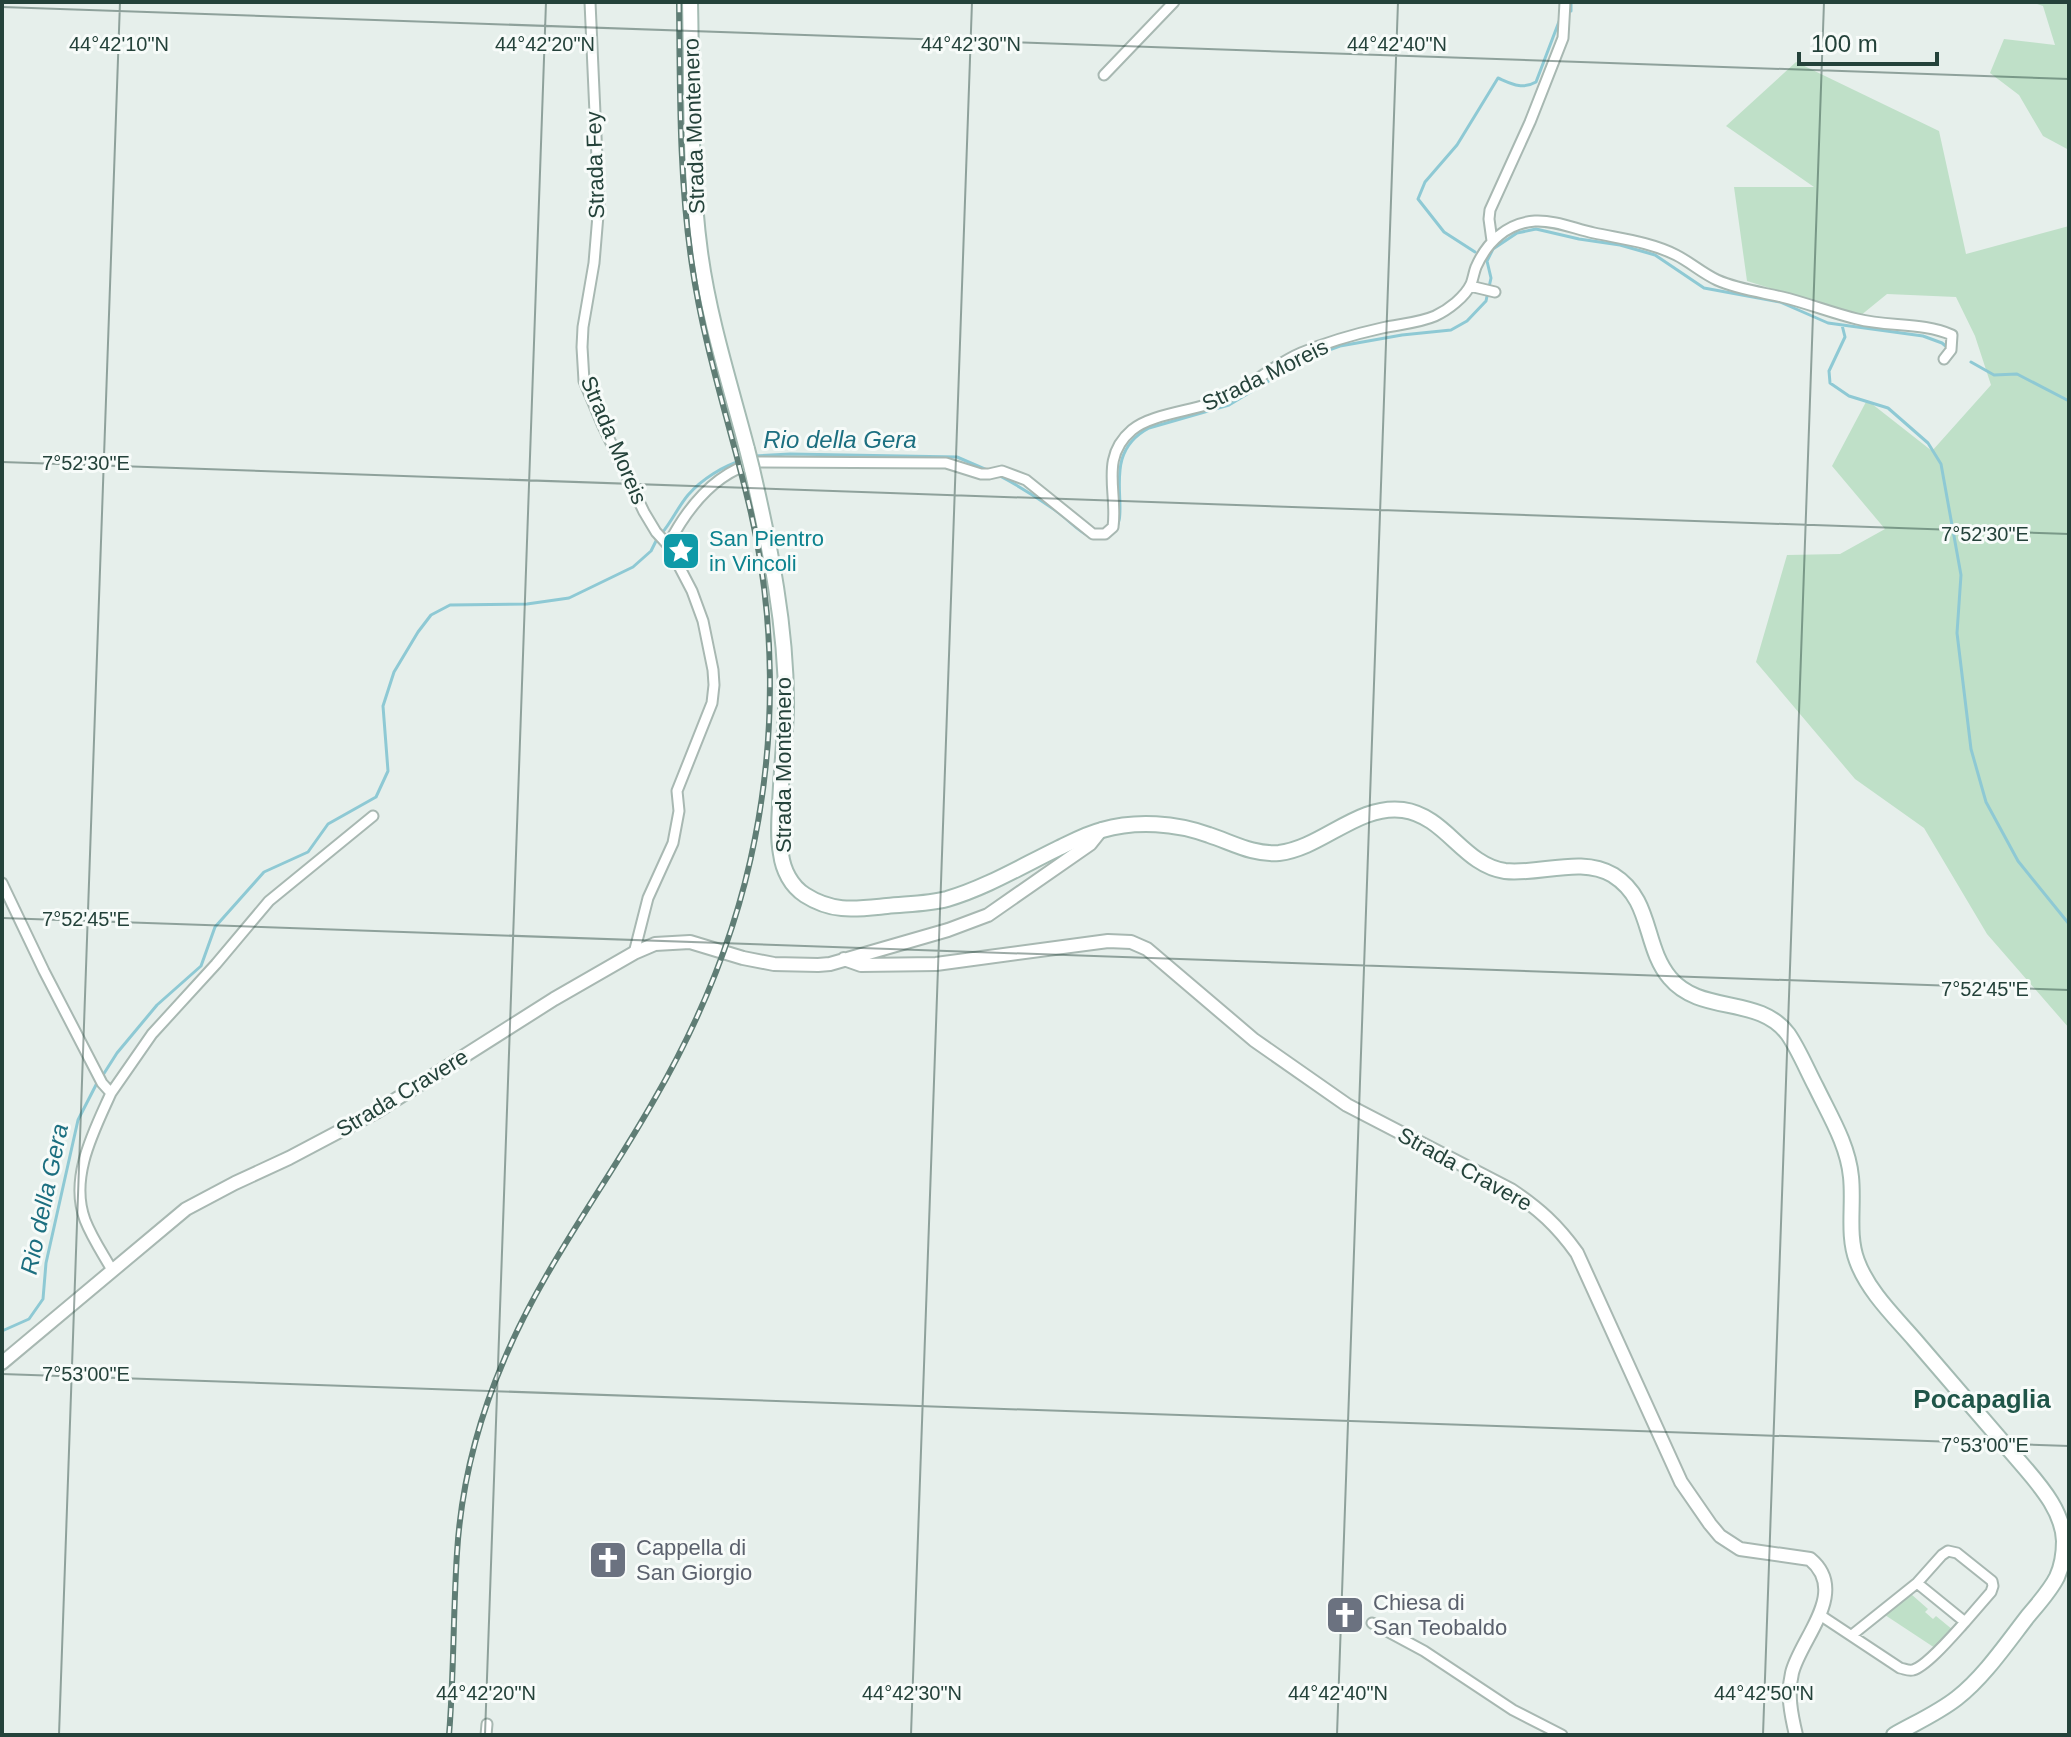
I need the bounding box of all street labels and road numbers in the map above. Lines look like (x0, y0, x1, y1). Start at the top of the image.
street label: Strada Montenero (678, 38, 710, 214)
street label: Strada Fey (581, 111, 609, 219)
street label: Strada Moreis (1198, 334, 1332, 416)
street label: Strada Moreis (576, 372, 652, 508)
street label: Strada Montenero (771, 677, 796, 853)
street label: Strada Cravere (332, 1044, 472, 1142)
street label: Strada Cravere (1394, 1122, 1536, 1216)

